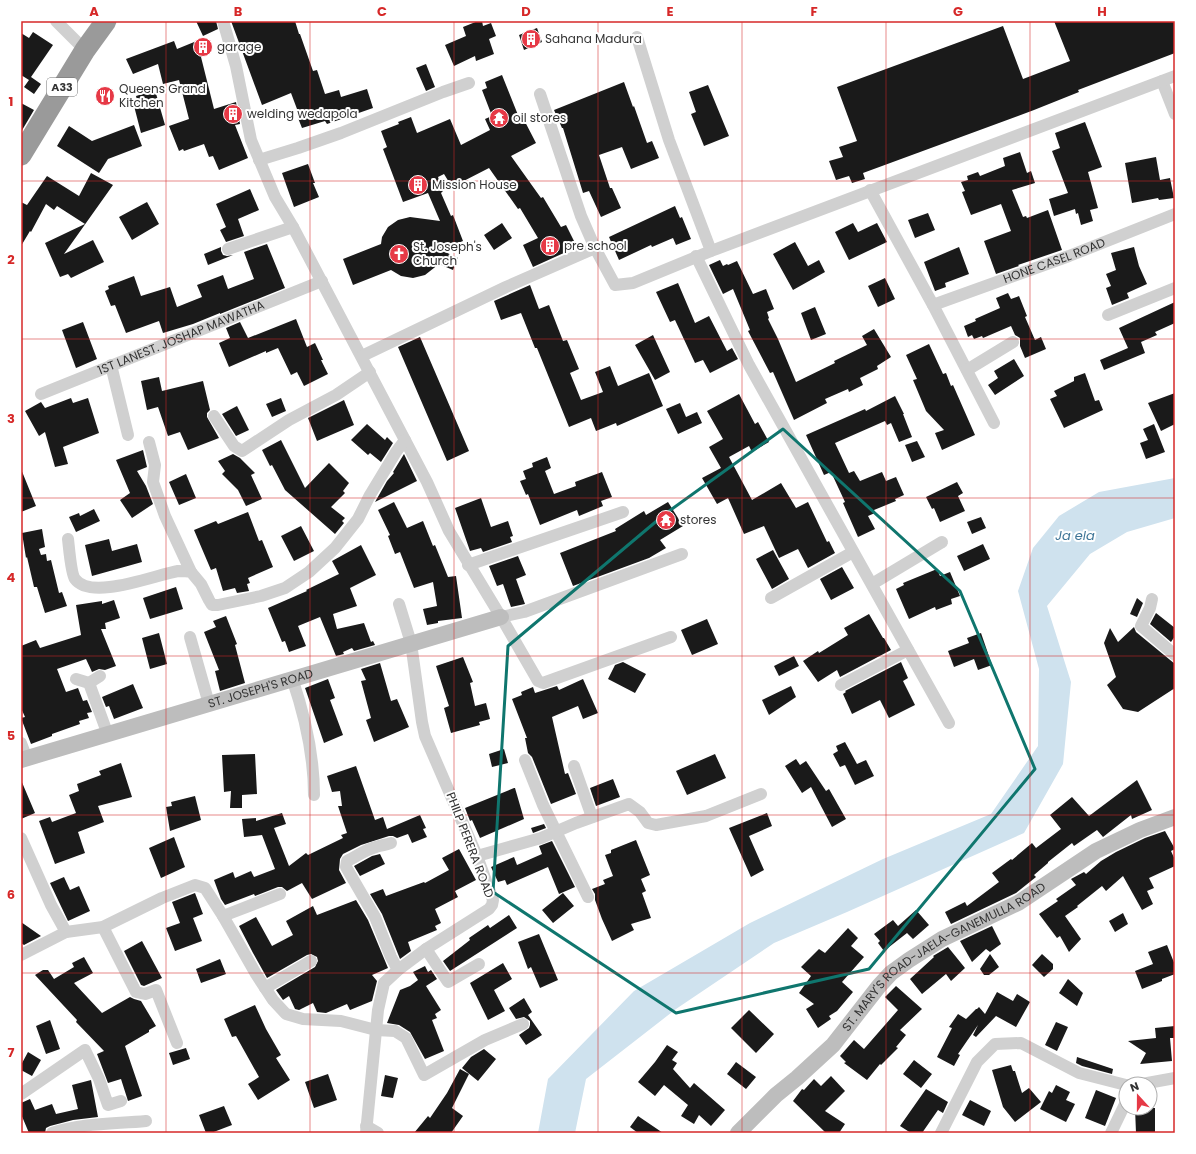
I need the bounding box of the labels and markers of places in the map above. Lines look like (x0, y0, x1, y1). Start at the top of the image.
building icon: Sahana Madura (520, 28, 542, 50)
place label: Sahana Madura (545, 30, 642, 47)
building icon: garage (192, 36, 214, 58)
place label: garage (217, 38, 261, 55)
place label: Queens Grand Kitchen (119, 80, 206, 111)
restaurant icon: Queens Grand Kitchen (94, 85, 116, 107)
building icon: welding wedapola (222, 103, 244, 125)
place label: welding wedapola (247, 105, 358, 122)
temple icon: oil stores (488, 107, 510, 129)
place label: oil stores (513, 109, 566, 126)
building icon: Mission House (407, 174, 429, 196)
place label: Mission House (432, 176, 517, 193)
building icon: pre school (539, 235, 561, 257)
place label: pre school (564, 237, 627, 254)
place label: St. Joseph's Church (413, 238, 482, 269)
church icon: St. Joseph's Church (388, 243, 410, 265)
temple icon: stores (655, 509, 677, 531)
place label: stores (680, 511, 717, 528)

